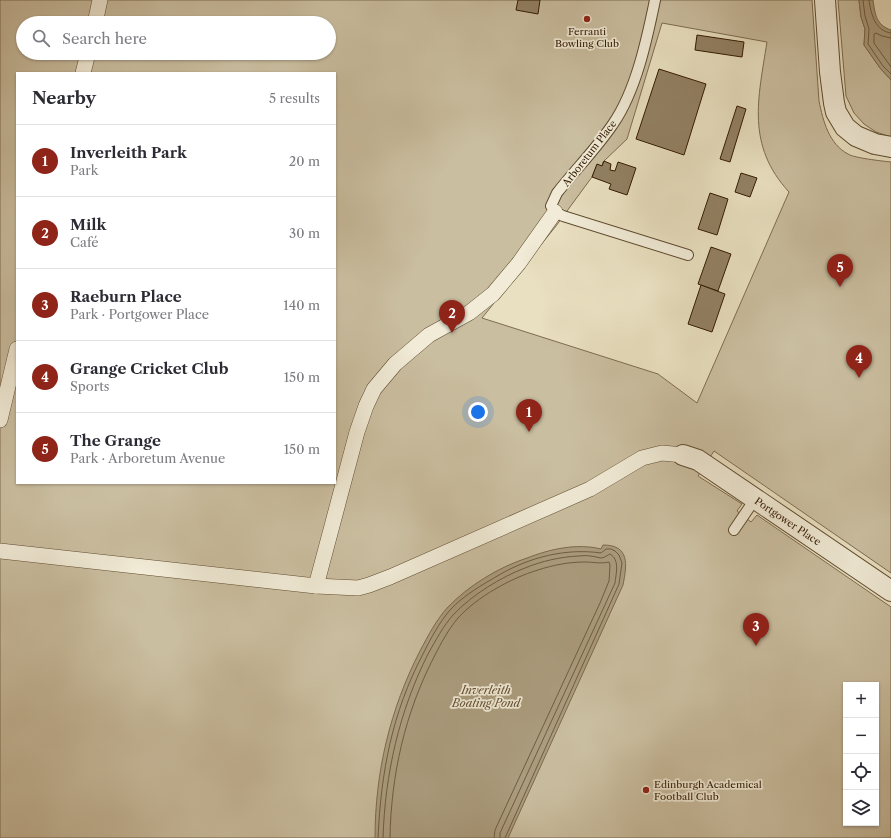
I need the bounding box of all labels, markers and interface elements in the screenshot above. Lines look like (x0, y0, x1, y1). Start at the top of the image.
marker: Ferranti Bowling Club (582, 14, 592, 24)
search box (16, 16, 336, 60)
place label: Ferranti Bowling Club (555, 25, 619, 50)
icon: search (30, 27, 52, 49)
text: Search here (62, 29, 147, 48)
text: Nearby (32, 88, 96, 108)
text: 5 results (269, 90, 320, 106)
street label: Arboretum Place (559, 117, 620, 190)
text: Inverleith Park (70, 143, 187, 162)
text: 1 (42, 153, 48, 169)
text: 20 m (289, 153, 320, 169)
text: Park (70, 162, 98, 178)
text: Milk (70, 215, 106, 234)
text: 2 (41, 225, 49, 241)
text: 30 m (289, 225, 320, 241)
text: Café (70, 234, 99, 250)
pin: 5 (827, 254, 853, 287)
text: Raeburn Place (70, 287, 182, 306)
text: 3 (41, 297, 49, 313)
text: 140 m (283, 297, 320, 313)
pin: 2 (439, 300, 465, 333)
text: Park · Portgower Place (70, 306, 209, 322)
pin: 4 (846, 345, 872, 378)
text: Grange Cricket Club (70, 359, 228, 378)
text: 4 (41, 369, 49, 385)
text: 150 m (284, 369, 320, 385)
text: Sports (70, 378, 109, 394)
pin: 1 (516, 399, 542, 432)
your location (468, 402, 488, 422)
text: The Grange (70, 431, 161, 450)
text: 5 (41, 441, 49, 457)
text: 150 m (284, 441, 320, 457)
text: Park · Arboretum Avenue (70, 450, 225, 466)
street label: Portgower Place (752, 494, 824, 549)
pin: 3 (743, 613, 769, 646)
map controls (843, 682, 879, 826)
button: + (843, 682, 879, 718)
water label: Inverleith Boating Pond (451, 683, 522, 710)
button: − (843, 718, 879, 754)
button: locate (843, 754, 879, 790)
place label: Edinburgh Academical Football Club (654, 778, 762, 803)
marker: Edinburgh Academical Football Club (641, 785, 651, 795)
button: layers (843, 790, 879, 826)

